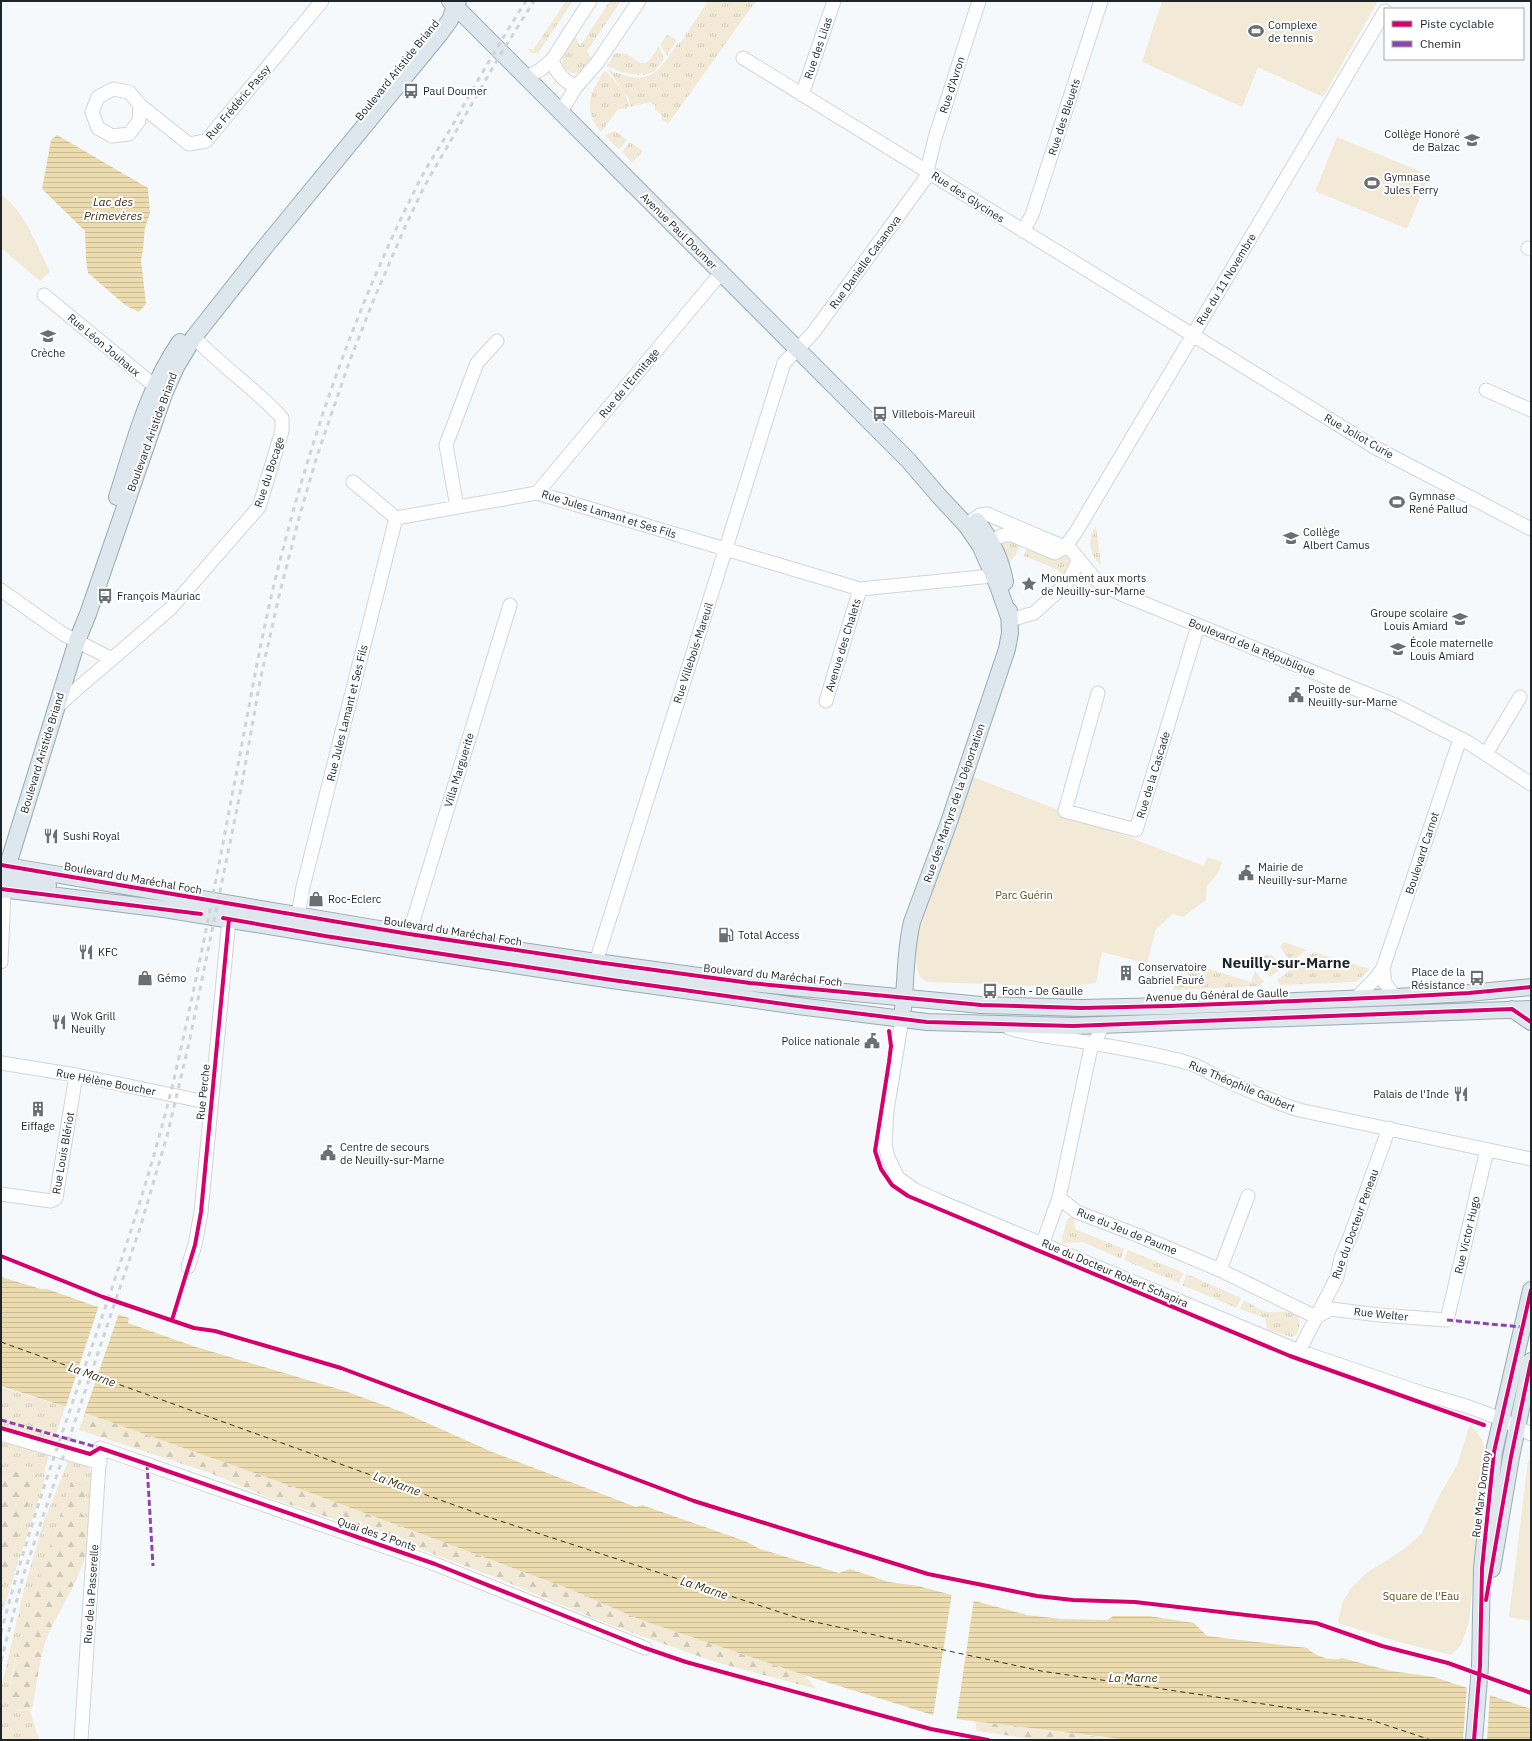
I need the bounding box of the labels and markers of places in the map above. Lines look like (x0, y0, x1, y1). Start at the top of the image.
place label: Complexe de tennis (1268, 18, 1317, 45)
sports icon: Complexe de tennis (1247, 22, 1265, 40)
bus stop icon: Paul Doumer (402, 82, 420, 100)
place label: Paul Doumer (423, 84, 487, 98)
place label: Collège Honoré de Balzac (1384, 127, 1460, 154)
school or university icon: Collège Honoré de Balzac (1463, 131, 1481, 149)
place label: Gymnase Jules Ferry (1384, 170, 1439, 197)
sports icon: Gymnase Jules Ferry (1363, 174, 1381, 192)
school or university icon: Crèche (39, 327, 57, 345)
place label: Crèche (31, 346, 65, 360)
bus stop icon: Villebois-Mareuil (871, 405, 889, 423)
place label: Villebois-Mareuil (892, 407, 975, 421)
place label: Gymnase René Pallud (1409, 489, 1468, 516)
sports icon: Gymnase René Pallud (1388, 493, 1406, 511)
place label: Collège Albert Camus (1303, 525, 1370, 552)
school or university icon: Collège Albert Camus (1282, 529, 1300, 547)
place label: Monument aux morts de Neuilly-sur-Marne (1041, 571, 1146, 598)
place icon: Monument aux morts de Neuilly-sur-Marne (1020, 575, 1038, 593)
bus stop icon: François Mauriac (96, 587, 114, 605)
place label: François Mauriac (117, 589, 201, 603)
place label: Groupe scolaire Louis Amiard (1370, 606, 1448, 633)
school or university icon: Groupe scolaire Louis Amiard (1451, 610, 1469, 628)
place label: École maternelle Louis Amiard (1410, 636, 1493, 663)
school or university icon: École maternelle Louis Amiard (1389, 640, 1407, 658)
place label: Poste de Neuilly-sur-Marne (1308, 682, 1397, 709)
public building icon: Poste de Neuilly-sur-Marne (1287, 686, 1305, 704)
restaurant icon: Sushi Royal (42, 827, 60, 845)
place label: Sushi Royal (63, 829, 120, 843)
place label: Mairie de Neuilly-sur-Marne (1258, 860, 1347, 887)
public building icon: Mairie de Neuilly-sur-Marne (1237, 864, 1255, 882)
shop icon: Roc-Eclerc (307, 890, 325, 908)
place label: Roc-Eclerc (328, 892, 382, 906)
fuel station icon: Total Access (717, 926, 735, 944)
place label: Total Access (738, 928, 800, 942)
restaurant icon: KFC (77, 943, 95, 961)
place label: KFC (98, 945, 118, 959)
place label: Conservatoire Gabriel Fauré (1138, 960, 1207, 987)
building icon: Conservatoire Gabriel Fauré (1117, 964, 1135, 982)
place label: Place de la Résistance (1411, 965, 1465, 992)
shop icon: Gémo (136, 969, 154, 987)
bus stop icon: Place de la Résistance (1468, 969, 1486, 987)
place label: Gémo (157, 971, 186, 985)
bus stop icon: Foch - De Gaulle (981, 982, 999, 1000)
place label: Foch - De Gaulle (1002, 984, 1083, 998)
place label: Wok Grill Neuilly (71, 1009, 116, 1036)
restaurant icon: Wok Grill Neuilly (50, 1013, 68, 1031)
public building icon: Police nationale (863, 1032, 881, 1050)
place label: Police nationale (782, 1034, 860, 1048)
restaurant icon: Palais de l'Inde (1452, 1085, 1470, 1103)
place label: Palais de l'Inde (1373, 1087, 1449, 1101)
building icon: Eiffage (29, 1100, 47, 1118)
place label: Eiffage (21, 1119, 55, 1133)
place label: Centre de secours de Neuilly-sur-Marne (340, 1140, 444, 1167)
public building icon: Centre de secours de Neuilly-sur-Marne (319, 1144, 337, 1162)

